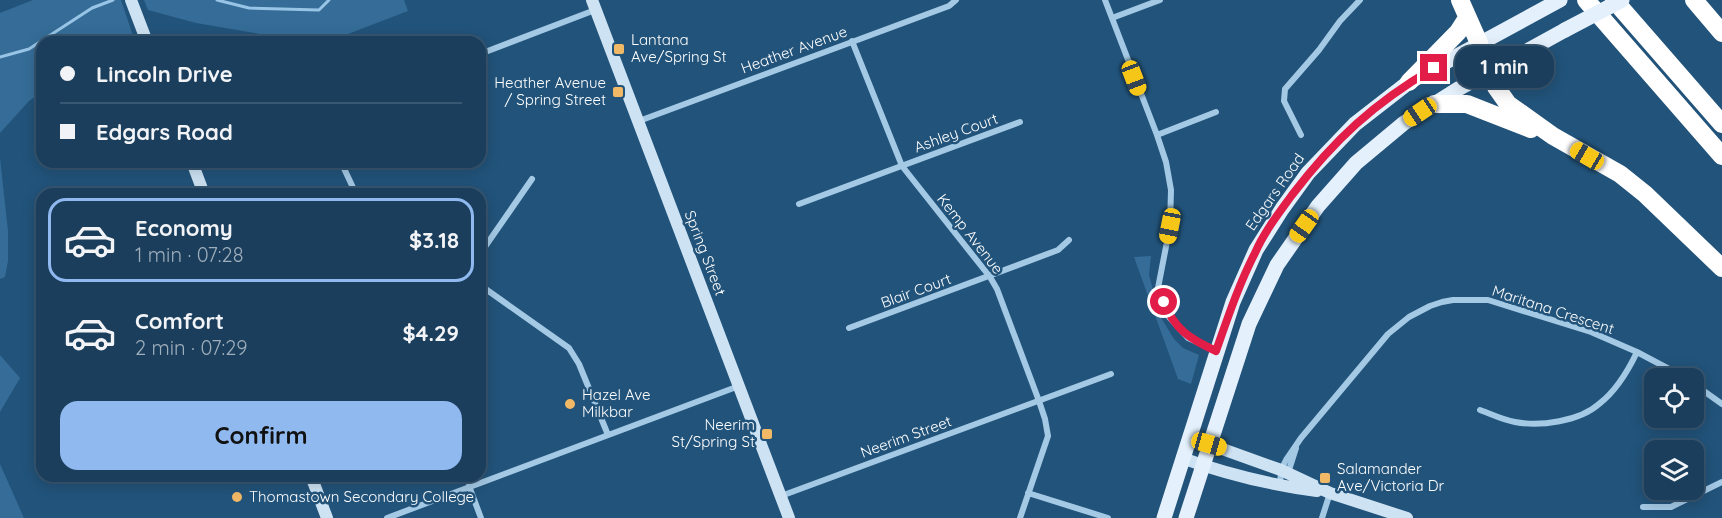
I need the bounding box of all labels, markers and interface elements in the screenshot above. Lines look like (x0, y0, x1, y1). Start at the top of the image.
street label: Heather Avenue (738, 22, 850, 78)
place label: Lantana Ave/Spring St (631, 30, 727, 66)
marker: Lantana Ave/Spring St (612, 42, 626, 56)
callout: 1 min (1455, 47, 1554, 89)
route end (1420, 54, 1447, 81)
text: 1 min (1480, 54, 1529, 79)
car (1119, 58, 1149, 98)
text: Lincoln Drive (96, 60, 233, 88)
place label: Heather Avenue / Spring Street (494, 73, 606, 109)
marker: Heather Avenue / Spring Street (611, 85, 625, 99)
car (1400, 94, 1440, 130)
street label: Ashley Court (911, 109, 1000, 156)
text: Edgars Road (96, 118, 233, 146)
car (1567, 139, 1607, 173)
street label: Edgars Road (1241, 149, 1308, 234)
street label: Kemp Avenue (933, 190, 1008, 278)
car (1286, 206, 1322, 246)
car (1158, 207, 1182, 245)
street label: Spring Street (681, 208, 730, 298)
icon: car (63, 213, 117, 267)
text: Economy (135, 214, 233, 242)
text: $3.18 (409, 226, 459, 254)
text: 1 min · 07:28 (135, 242, 243, 267)
street label: Blair Court (878, 269, 954, 312)
street label: Maritana Crescent (1490, 281, 1617, 338)
route start (1150, 288, 1177, 315)
icon: car (63, 306, 117, 360)
text: Comfort (135, 307, 224, 335)
text: $4.29 (402, 319, 459, 347)
text: 2 min · 07:29 (135, 335, 247, 360)
map controls (1644, 368, 1704, 500)
button: locate (1644, 368, 1704, 428)
place label: Hazel Ave Milkbar (582, 385, 651, 421)
marker: Hazel Ave Milkbar (563, 397, 577, 411)
button: Confirm (60, 401, 462, 470)
street label: Neerim Street (858, 411, 954, 462)
place label: Neerim St/Spring St (672, 415, 755, 451)
marker: Neerim St/Spring St (760, 427, 774, 441)
car (1189, 430, 1229, 458)
button: layers (1644, 440, 1704, 500)
place label: Salamander Ave/Victoria Dr (1337, 459, 1444, 495)
marker: Salamander Ave/Victoria Dr (1318, 471, 1332, 485)
place label: Thomastown Secondary College (249, 487, 474, 506)
marker: Thomastown Secondary College (230, 490, 244, 504)

